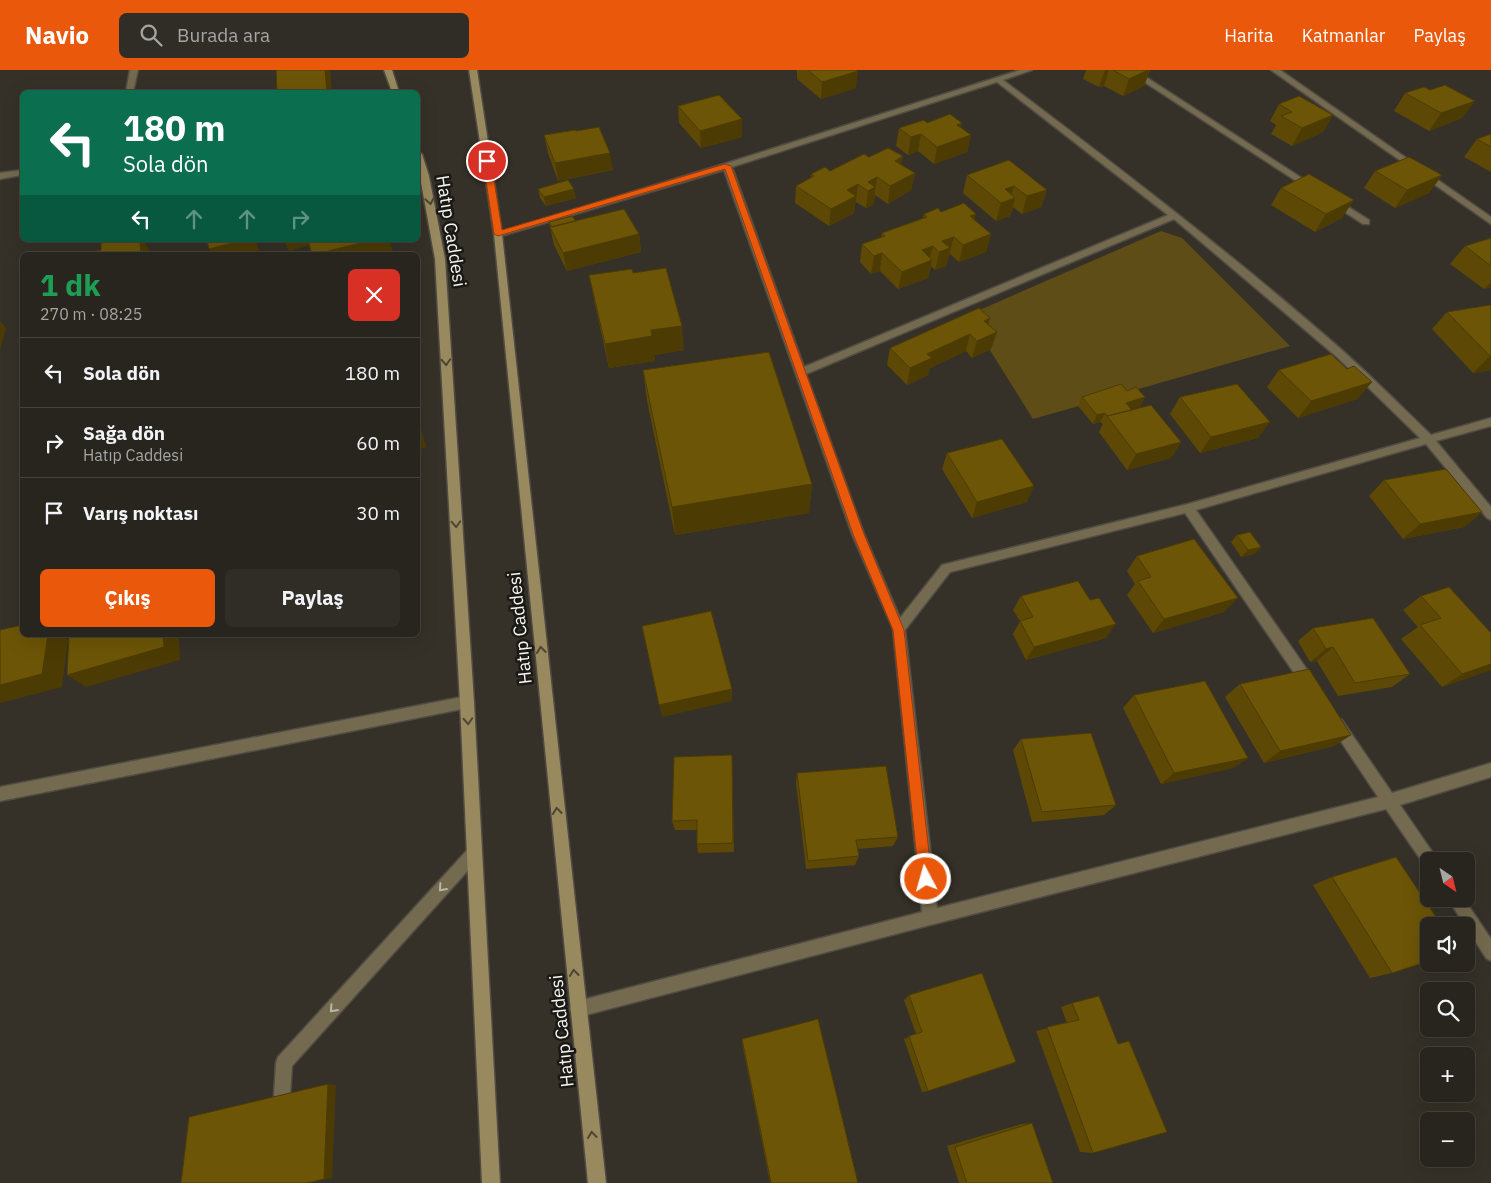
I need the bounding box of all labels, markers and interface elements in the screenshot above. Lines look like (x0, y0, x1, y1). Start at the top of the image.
search box (119, 13, 469, 58)
text: Navio (25, 19, 89, 51)
icon: search (137, 21, 165, 49)
text: Burada ara (177, 23, 270, 47)
text: Harita (1224, 24, 1274, 47)
text: Katmanlar (1302, 24, 1385, 47)
text: Paylaş (1413, 24, 1466, 47)
text: 180 m (123, 105, 226, 151)
icon: left (40, 110, 105, 175)
pin (466, 140, 508, 182)
icon: arrive (473, 147, 501, 175)
text: Sola dön (123, 149, 209, 178)
street label: Hatıp Caddesi (431, 173, 472, 288)
one-way arrow (424, 196, 434, 205)
icon: left (127, 205, 155, 233)
icon: ahead (180, 205, 208, 233)
icon: ahead (233, 205, 261, 233)
icon: right (286, 205, 314, 233)
text: 1 dk (40, 265, 101, 304)
button: close (348, 269, 400, 321)
text: 270 m · 08:25 (40, 304, 142, 324)
one-way arrow (441, 358, 452, 366)
icon: left (40, 359, 68, 387)
text: Sola dön (83, 361, 160, 385)
text: 180 m (345, 361, 400, 385)
text: Sağa dön (83, 421, 165, 445)
icon: right (40, 429, 68, 457)
text: 60 m (356, 431, 400, 455)
text: Hatıp Caddesi (83, 445, 183, 465)
icon: arrive (40, 499, 68, 527)
text: Varış noktası (83, 501, 198, 525)
text: 30 m (356, 501, 400, 525)
one-way arrow (451, 521, 462, 529)
button: Çıkış (40, 569, 215, 627)
button: Paylaş (225, 569, 400, 627)
street label: Hatıp Caddesi (502, 571, 537, 685)
one-way arrow (536, 645, 547, 653)
one-way arrow (462, 718, 473, 726)
one-way arrow (552, 807, 563, 815)
position arrow (899, 852, 951, 904)
north arrow (1420, 852, 1475, 908)
map controls (1420, 852, 1475, 1167)
one-way arrow (439, 882, 448, 891)
button: sound (1420, 917, 1475, 972)
one-way arrow (569, 969, 580, 977)
street label: Hatıp Caddesi (544, 974, 579, 1088)
button: search (1420, 982, 1475, 1037)
one-way arrow (330, 1003, 339, 1012)
button: + (1420, 1047, 1475, 1102)
button: − (1420, 1112, 1475, 1167)
one-way arrow (587, 1130, 598, 1138)

